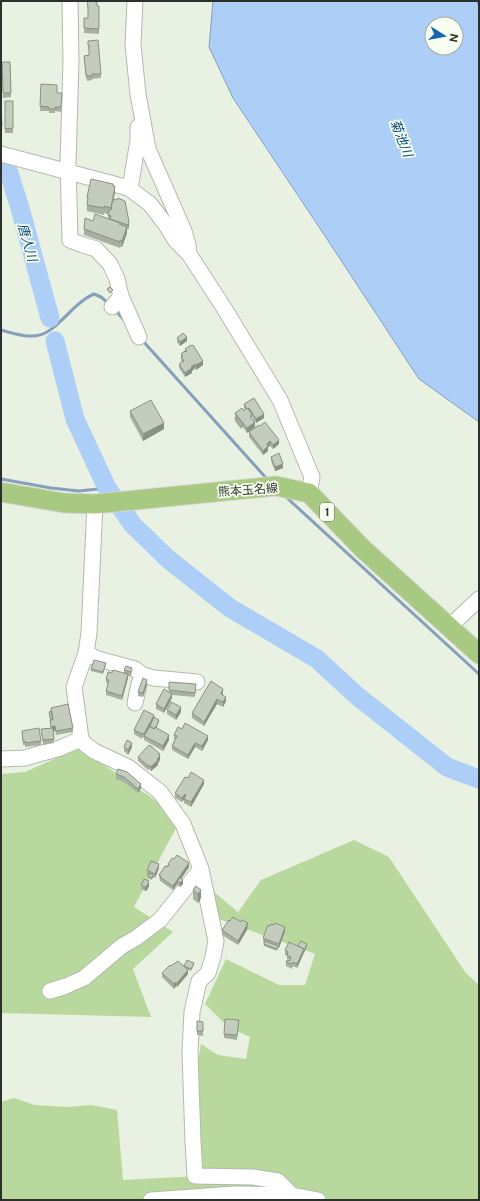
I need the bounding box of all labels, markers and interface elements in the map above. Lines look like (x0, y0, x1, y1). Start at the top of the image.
north arrow (424, 16, 464, 56)
text: N (447, 33, 461, 43)
water label: 菊池川 (388, 117, 416, 161)
water label: 唐人川 (15, 221, 41, 265)
street label: 熊本玉名線 (218, 481, 278, 499)
road number: 1 (320, 503, 334, 521)

